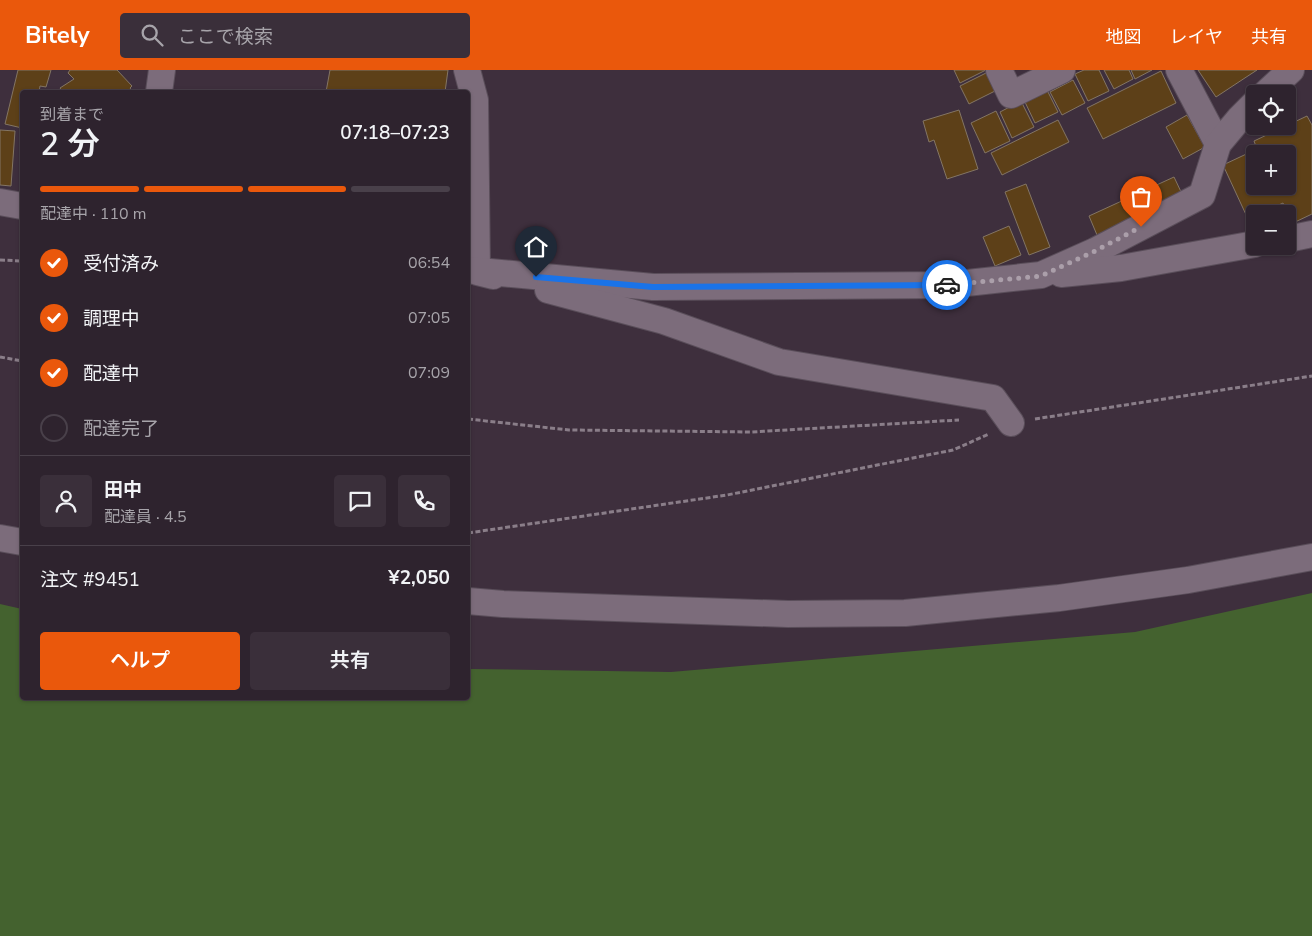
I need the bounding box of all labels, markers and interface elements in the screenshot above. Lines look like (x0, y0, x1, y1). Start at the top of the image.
search box (120, 13, 470, 58)
text: Bitely (25, 19, 90, 51)
icon: search (138, 21, 166, 49)
text: ここで検索 (178, 24, 273, 50)
text: 地図 (1106, 25, 1142, 49)
text: レイヤ (1170, 25, 1223, 49)
text: 共有 (1251, 25, 1287, 49)
map controls (1246, 85, 1296, 255)
button: locate (1246, 85, 1296, 135)
text: 到着まで (40, 104, 104, 126)
text: 07:18–07:23 (340, 120, 450, 146)
text: 2 分 (40, 123, 100, 166)
button: + (1246, 145, 1296, 195)
pin (1120, 176, 1162, 227)
icon: bag (1127, 183, 1155, 211)
text: 配達中 · 110 m (40, 203, 146, 225)
button: − (1246, 205, 1296, 255)
pin (515, 226, 557, 277)
icon: home (522, 233, 550, 261)
icon: check (40, 249, 68, 277)
text: 受付済み (83, 251, 159, 277)
text: 06:54 (408, 252, 450, 274)
courier (922, 260, 972, 310)
icon: car (933, 271, 961, 299)
icon: check (40, 304, 68, 332)
text: 調理中 (83, 306, 140, 332)
text: 07:05 (408, 307, 450, 329)
icon: check (40, 359, 68, 387)
text: 配達中 (83, 361, 140, 387)
text: 07:09 (408, 362, 450, 384)
text: 配達完了 (83, 416, 159, 442)
button: person (40, 475, 92, 527)
button: chat (334, 475, 386, 527)
button: phone (398, 475, 450, 527)
text: 田中 (104, 477, 142, 503)
text: 配達員 · 4.5 (104, 506, 187, 528)
text: ¥2,050 (388, 565, 450, 591)
text: 注文 #9451 (40, 567, 140, 593)
button: ヘルプ (40, 632, 240, 690)
button: 共有 (250, 632, 450, 690)

